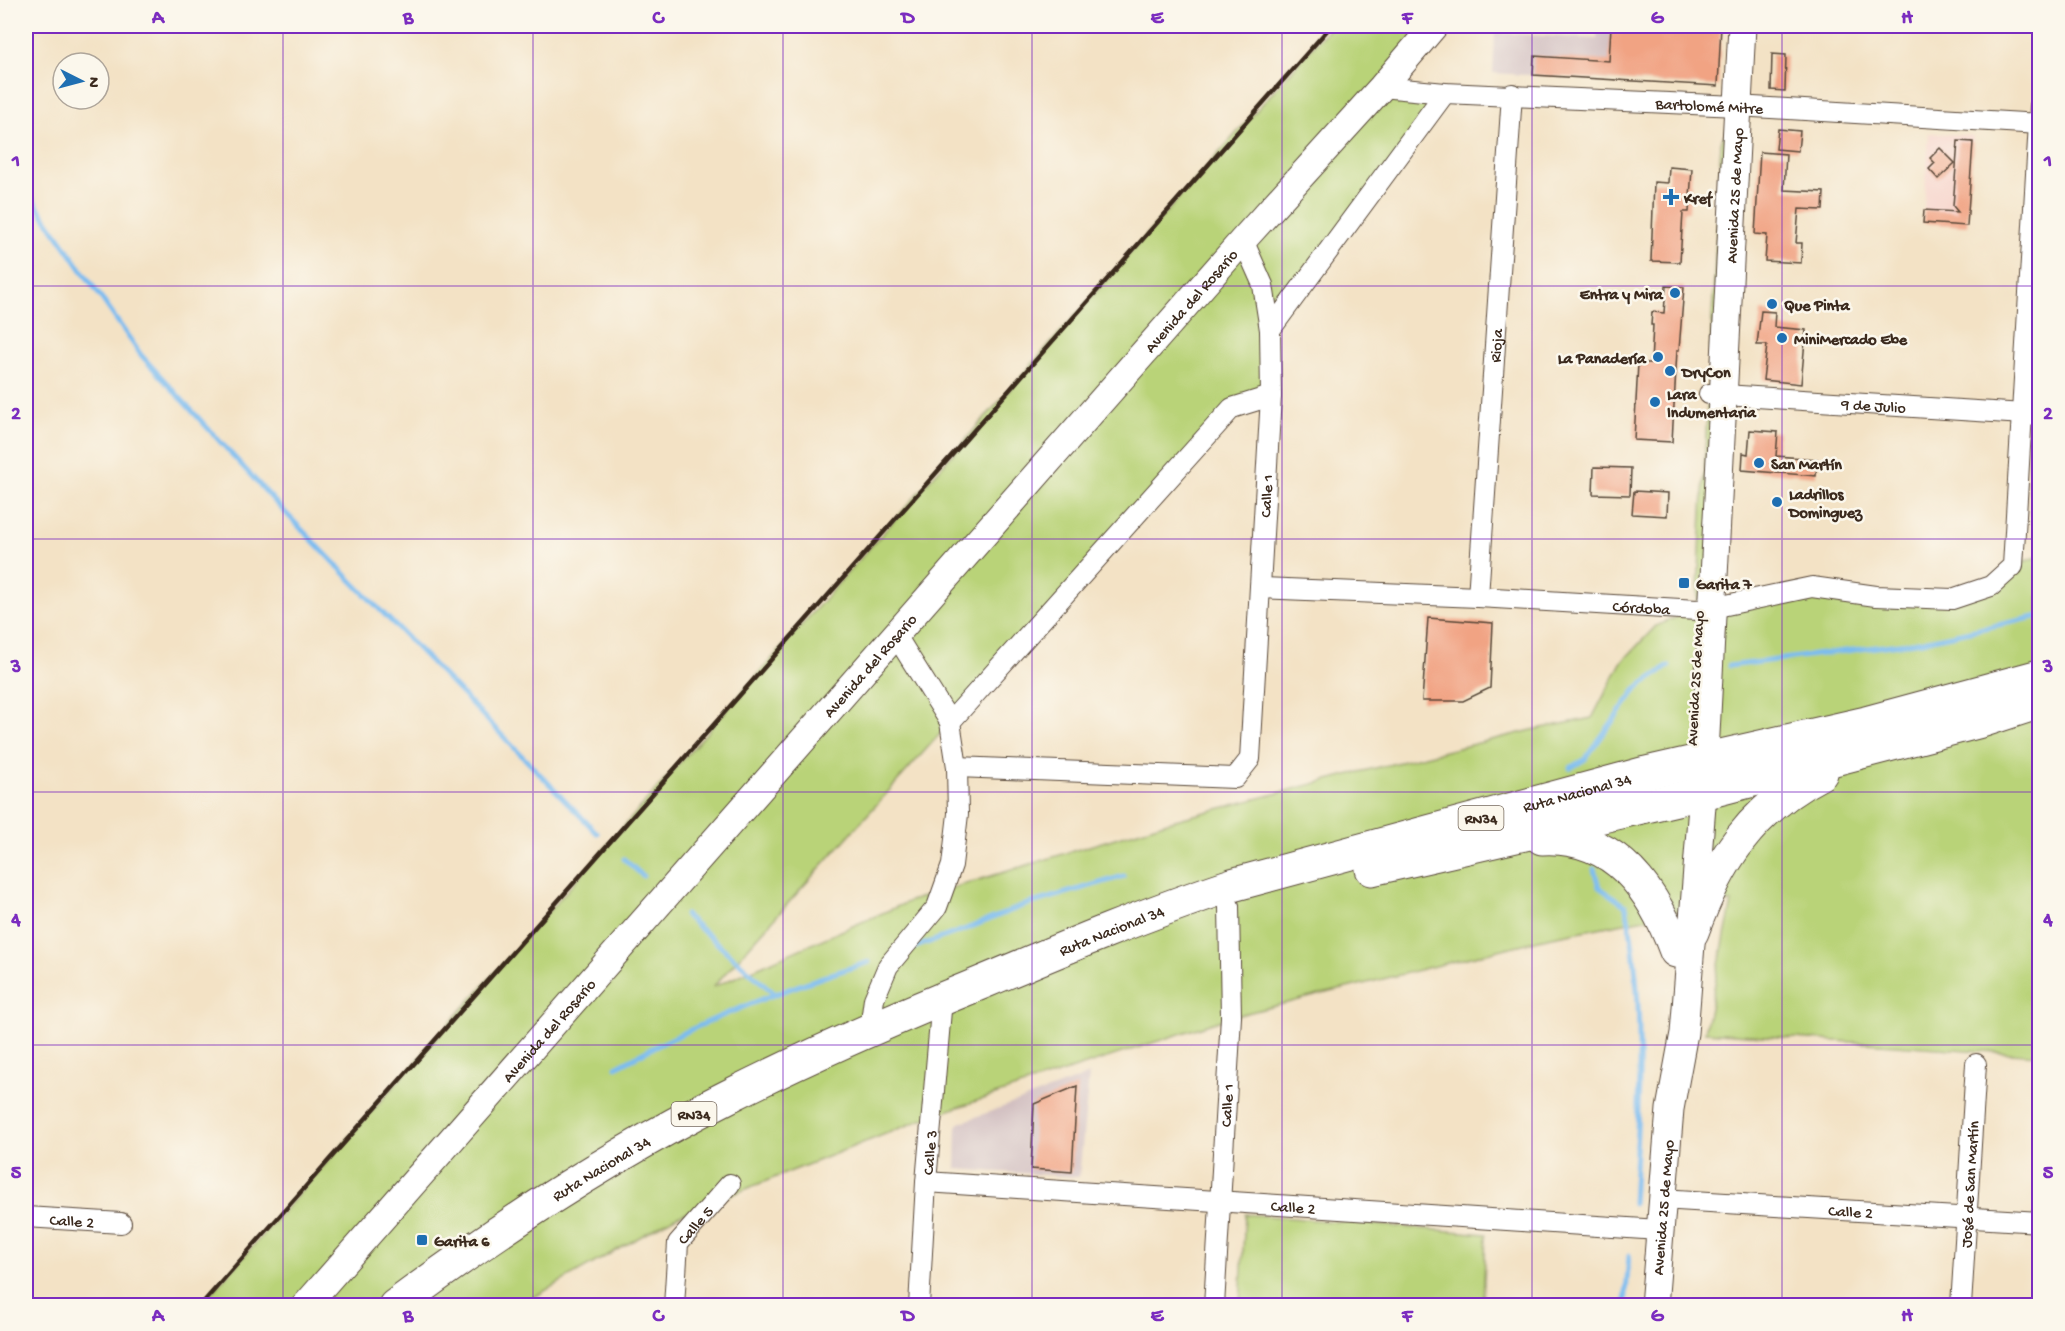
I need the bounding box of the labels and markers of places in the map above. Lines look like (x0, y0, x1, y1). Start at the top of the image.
marker: Kref (1662, 188, 1680, 206)
place label: Kref (1683, 190, 1714, 210)
marker: Entra y Mira (1668, 286, 1682, 300)
place label: Entra y Mira (1580, 287, 1664, 306)
marker: Que Pinta (1765, 297, 1779, 311)
place label: Que Pinta (1784, 298, 1851, 317)
marker: MiniMercado Ebe (1775, 331, 1789, 345)
place label: MiniMercado Ebe (1794, 332, 1908, 351)
marker: La Panadería (1651, 350, 1665, 364)
place label: La Panadería (1558, 351, 1647, 370)
marker: DryCon (1663, 364, 1677, 378)
place label: DryCon (1680, 365, 1731, 384)
place label: Lara Indumentaria (1667, 387, 1757, 424)
marker: Lara Indumentaria (1648, 395, 1662, 409)
marker: San Martín (1752, 456, 1766, 470)
place label: San Martín (1771, 457, 1842, 476)
place label: Ladrillos Dominguez (1787, 487, 1863, 524)
marker: Ladrillos Dominguez (1770, 495, 1784, 509)
marker: Garita 7 (1677, 576, 1691, 590)
place label: Garita 7 (1696, 577, 1752, 596)
marker: Garita 6 (415, 1233, 429, 1247)
place label: Garita 6 (434, 1234, 490, 1253)

